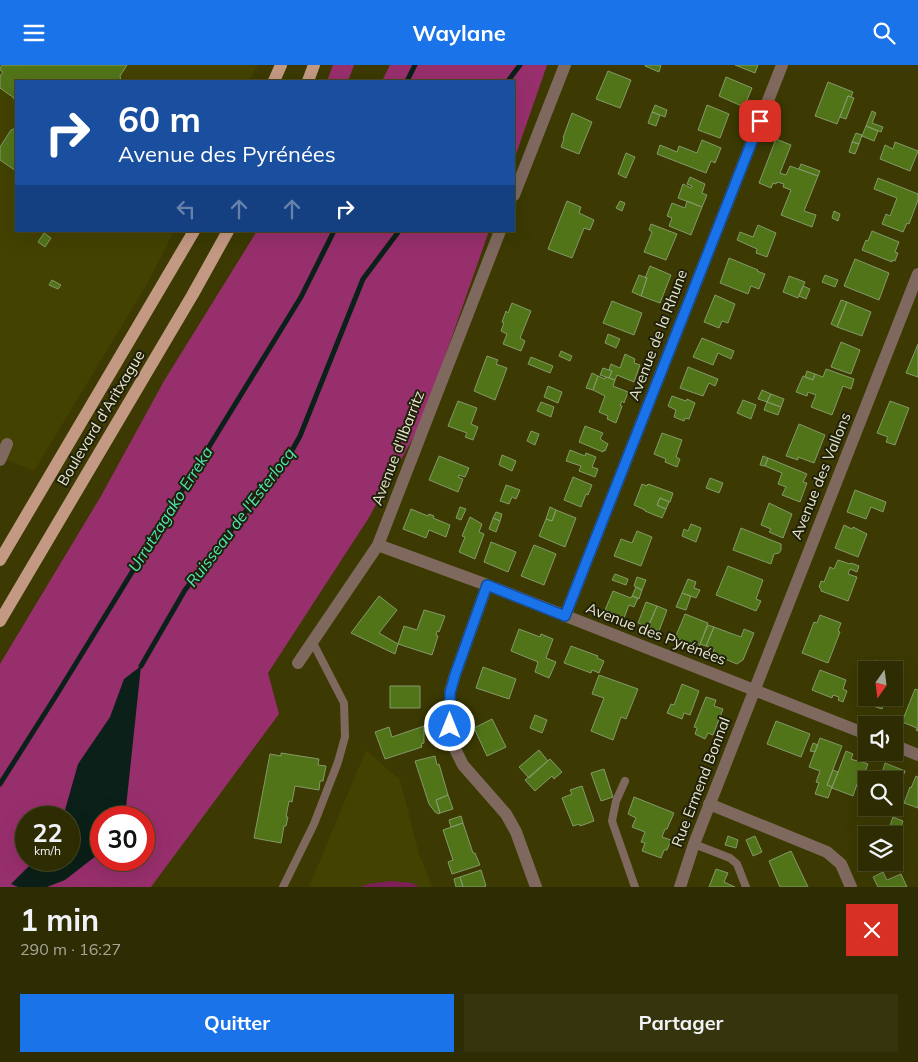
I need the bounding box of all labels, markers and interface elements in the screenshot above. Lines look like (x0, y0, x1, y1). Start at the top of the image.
icon: menu (20, 19, 48, 47)
text: Waylane (412, 19, 506, 47)
icon: search (870, 19, 898, 47)
text: 60 m (118, 97, 201, 141)
icon: right (35, 100, 100, 165)
pin (739, 100, 781, 142)
icon: arrive (746, 107, 774, 135)
text: Avenue des Pyrénées (118, 140, 336, 168)
icon: left (172, 195, 200, 223)
icon: ahead (225, 195, 253, 223)
icon: ahead (278, 195, 306, 223)
icon: right (331, 195, 359, 223)
street label: Avenue de la Rhune (624, 267, 691, 403)
street label: Boulevard d'Aritxague (53, 347, 149, 489)
street label: Avenue d'Ilbarritz (367, 388, 428, 508)
street label: Avenue des Vallons (786, 410, 855, 542)
water label: Urrutzagako Erreka (123, 442, 217, 575)
water label: Ruisseau de l'Esterlocq (181, 443, 299, 591)
street label: Avenue des Pyrénées (583, 598, 729, 669)
north arrow (858, 661, 902, 706)
map controls (858, 661, 903, 871)
position arrow (423, 699, 475, 751)
street label: Rue Ermend Bonnal (667, 714, 734, 849)
button: sound (858, 716, 903, 761)
button: search (858, 771, 903, 816)
speed limit sign: 30 (90, 806, 155, 871)
text: 22 (32, 817, 63, 848)
button: layers (858, 826, 903, 871)
text: km/h (34, 843, 61, 858)
text: 1 min (20, 901, 99, 939)
button: close (846, 904, 898, 956)
text: 290 m · 16:27 (20, 939, 121, 959)
button: Quitter (20, 994, 454, 1052)
button: Partager (464, 994, 898, 1052)

